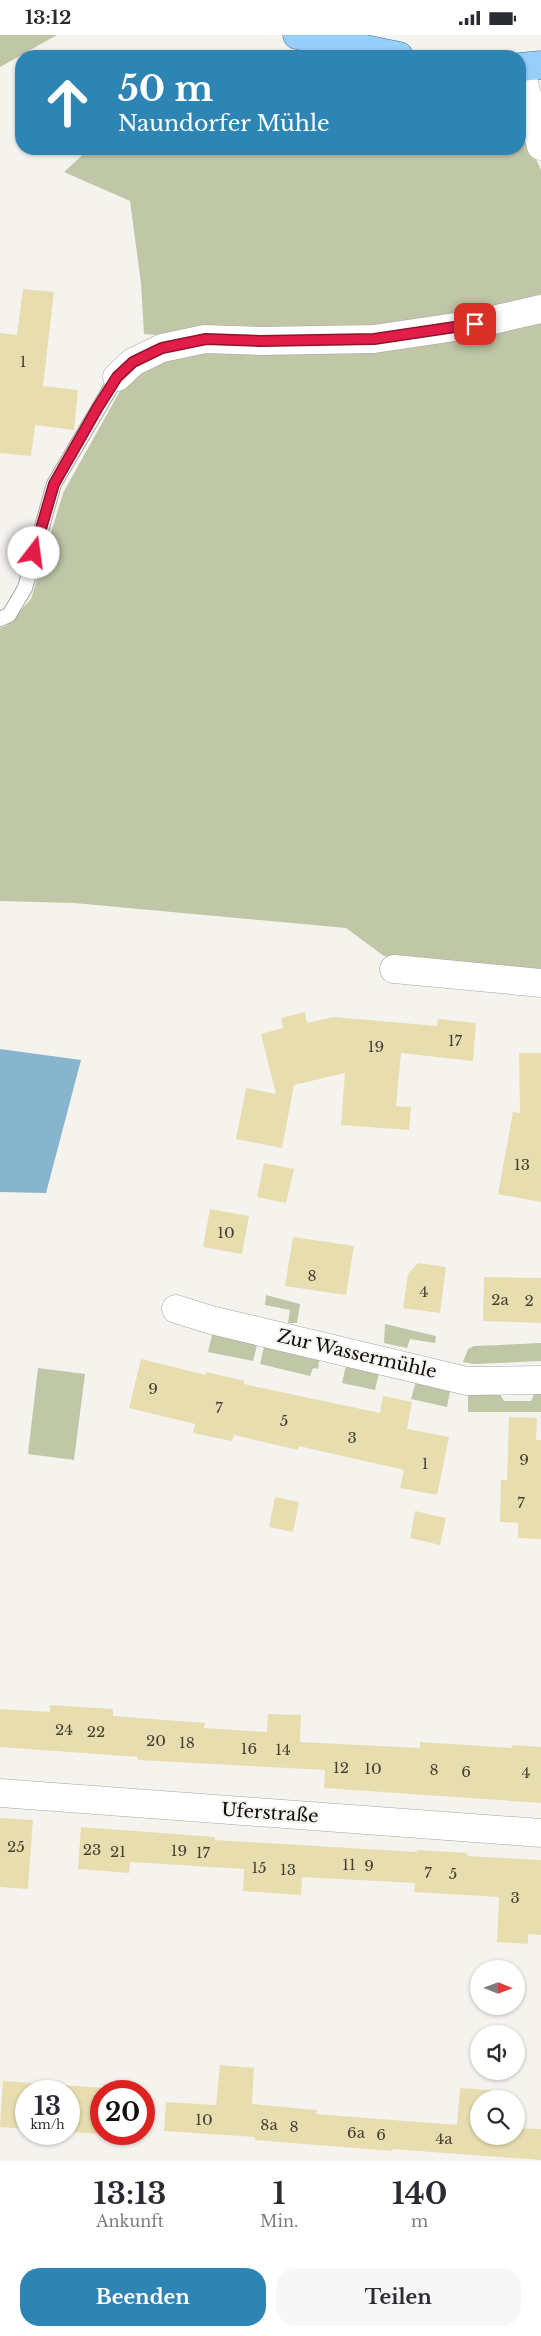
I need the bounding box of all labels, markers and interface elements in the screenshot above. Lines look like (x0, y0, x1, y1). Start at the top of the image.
text: 13:12 (25, 6, 71, 29)
text: 50 m (118, 67, 213, 110)
icon: ahead (35, 70, 100, 135)
text: Naundorfer Mühle (118, 110, 330, 137)
pin (454, 303, 496, 345)
icon: arrive (461, 310, 489, 338)
house number: 1 (20, 352, 26, 371)
position arrow (7.0, 526, 59.0, 578)
house number: 17 (448, 1031, 463, 1050)
house number: 19 (368, 1037, 384, 1056)
house number: 13 (514, 1155, 530, 1174)
house number: 10 (217, 1223, 235, 1242)
house number: 8 (307, 1266, 317, 1285)
house number: 4 (420, 1282, 428, 1301)
house number: 2a (491, 1290, 509, 1309)
house number: 2 (524, 1291, 534, 1310)
street label: Zur Wassermühle (275, 1325, 439, 1383)
house number: 9 (148, 1379, 158, 1398)
house number: 7 (215, 1398, 223, 1417)
house number: 5 (280, 1411, 288, 1430)
house number: 3 (347, 1428, 357, 1447)
house number: 9 (519, 1450, 529, 1469)
house number: 1 (422, 1454, 428, 1473)
house number: 7 (517, 1493, 525, 1512)
house number: 24 (55, 1720, 73, 1739)
house number: 22 (87, 1722, 105, 1741)
house number: 20 (146, 1731, 166, 1750)
house number: 18 (179, 1733, 195, 1752)
house number: 16 (241, 1739, 257, 1758)
house number: 14 (275, 1740, 291, 1759)
house number: 12 (333, 1758, 349, 1777)
house number: 10 (364, 1759, 382, 1778)
house number: 8 (429, 1760, 439, 1779)
house number: 6 (461, 1762, 471, 1781)
house number: 4 (522, 1763, 530, 1782)
street label: Uferstraße (221, 1799, 319, 1827)
house number: 25 (7, 1837, 25, 1856)
house number: 23 (83, 1840, 101, 1859)
house number: 19 (171, 1841, 187, 1860)
house number: 21 (110, 1842, 126, 1861)
house number: 17 (196, 1843, 211, 1862)
house number: 11 (342, 1855, 356, 1874)
house number: 9 (364, 1856, 374, 1875)
house number: 15 (251, 1858, 267, 1877)
house number: 13 (280, 1860, 296, 1879)
house number: 7 (424, 1863, 432, 1882)
house number: 5 (449, 1864, 457, 1883)
house number: 3 (510, 1888, 520, 1907)
north arrow (470, 1960, 525, 2015)
map controls (470, 1960, 525, 2145)
button: sound (470, 2025, 525, 2080)
speed limit sign: 20 (90, 2080, 155, 2145)
button: search (470, 2090, 525, 2145)
text: 13 (34, 2091, 61, 2122)
house number: 10 (195, 2110, 213, 2129)
house number: 8a (260, 2115, 278, 2134)
text: km/h (30, 2117, 65, 2132)
house number: 8 (289, 2117, 299, 2136)
house number: 6a (347, 2123, 366, 2142)
house number: 6 (376, 2125, 386, 2144)
house number: 4a (435, 2129, 453, 2148)
text: 13:13 (94, 2175, 166, 2212)
text: 1 (273, 2175, 286, 2212)
text: 140 (392, 2175, 447, 2212)
text: Ankunft (96, 2211, 164, 2231)
text: Min. (260, 2211, 298, 2231)
text: m (411, 2211, 428, 2231)
button: Beenden (20, 2268, 266, 2326)
button: Teilen (276, 2268, 521, 2326)

